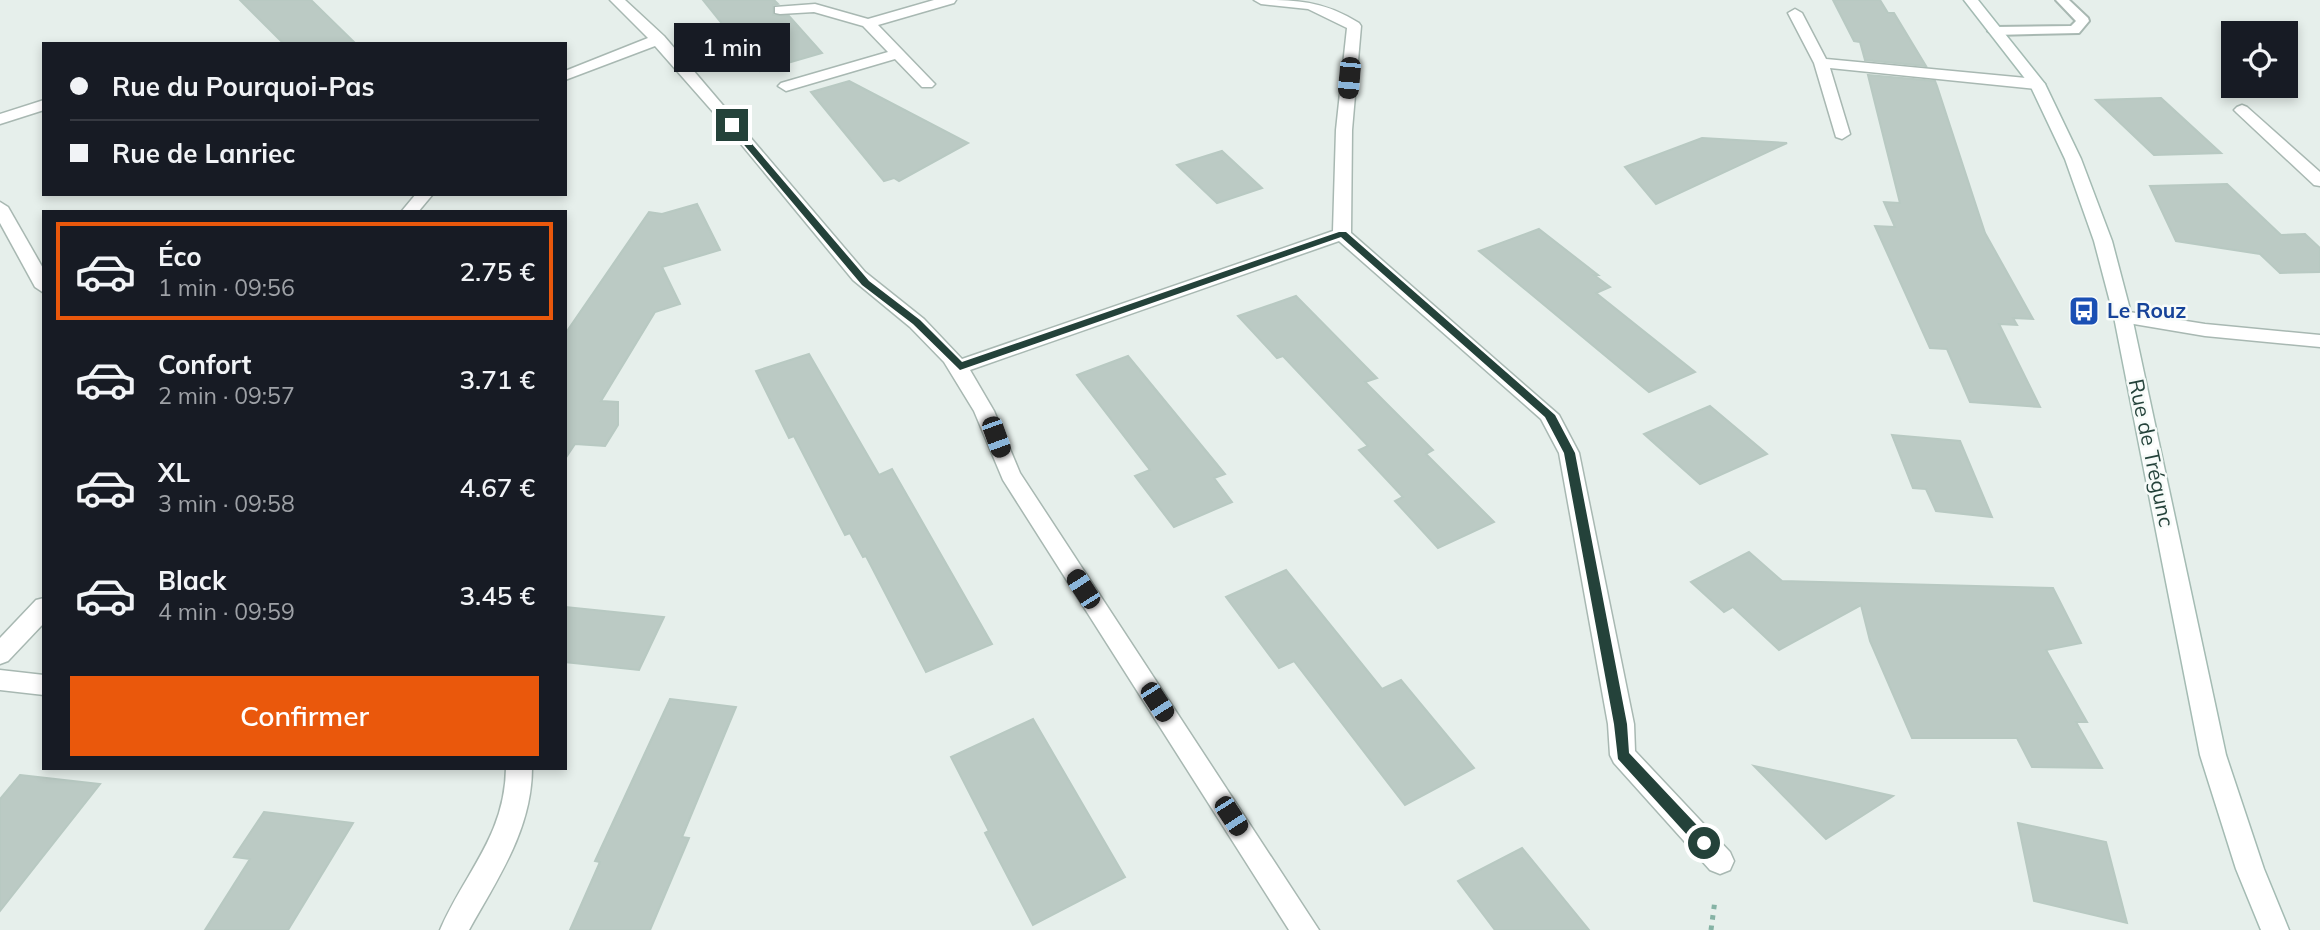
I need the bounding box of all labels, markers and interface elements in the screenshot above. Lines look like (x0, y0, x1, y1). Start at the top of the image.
map controls (2221, 21, 2298, 98)
button: locate (2221, 21, 2298, 98)
callout: 1 min (674, 24, 790, 72)
text: 1 min (702, 33, 762, 62)
car (1337, 56, 1362, 100)
text: Rue du Pourquoi-Pas (112, 70, 374, 103)
route end (716, 109, 748, 141)
text: Rue de Lanriec (112, 137, 295, 170)
icon: car (74, 240, 137, 303)
text: Éco (158, 240, 202, 273)
text: 2.75 € (459, 255, 535, 288)
text: 1 min · 09:56 (158, 273, 295, 302)
bus stop icon: Le Rouz (2067, 294, 2101, 328)
place label: Le Rouz (2107, 297, 2186, 323)
icon: car (74, 348, 137, 411)
text: Confort (158, 348, 251, 381)
text: 3.71 € (459, 363, 535, 396)
street label: Rue de Trégunc (2124, 376, 2180, 529)
text: 2 min · 09:57 (158, 381, 295, 410)
car (979, 414, 1014, 460)
icon: car (74, 456, 137, 519)
text: XL (158, 456, 190, 489)
text: 4.67 € (459, 471, 535, 504)
text: 3 min · 09:58 (158, 489, 295, 518)
icon: car (74, 564, 137, 627)
text: Black (158, 564, 226, 597)
car (1063, 566, 1104, 612)
text: 3.45 € (459, 579, 535, 612)
text: 4 min · 09:59 (158, 597, 295, 626)
button: Confirmer (70, 676, 539, 756)
car (1137, 679, 1178, 725)
car (1211, 793, 1252, 839)
route start (1688, 827, 1720, 859)

